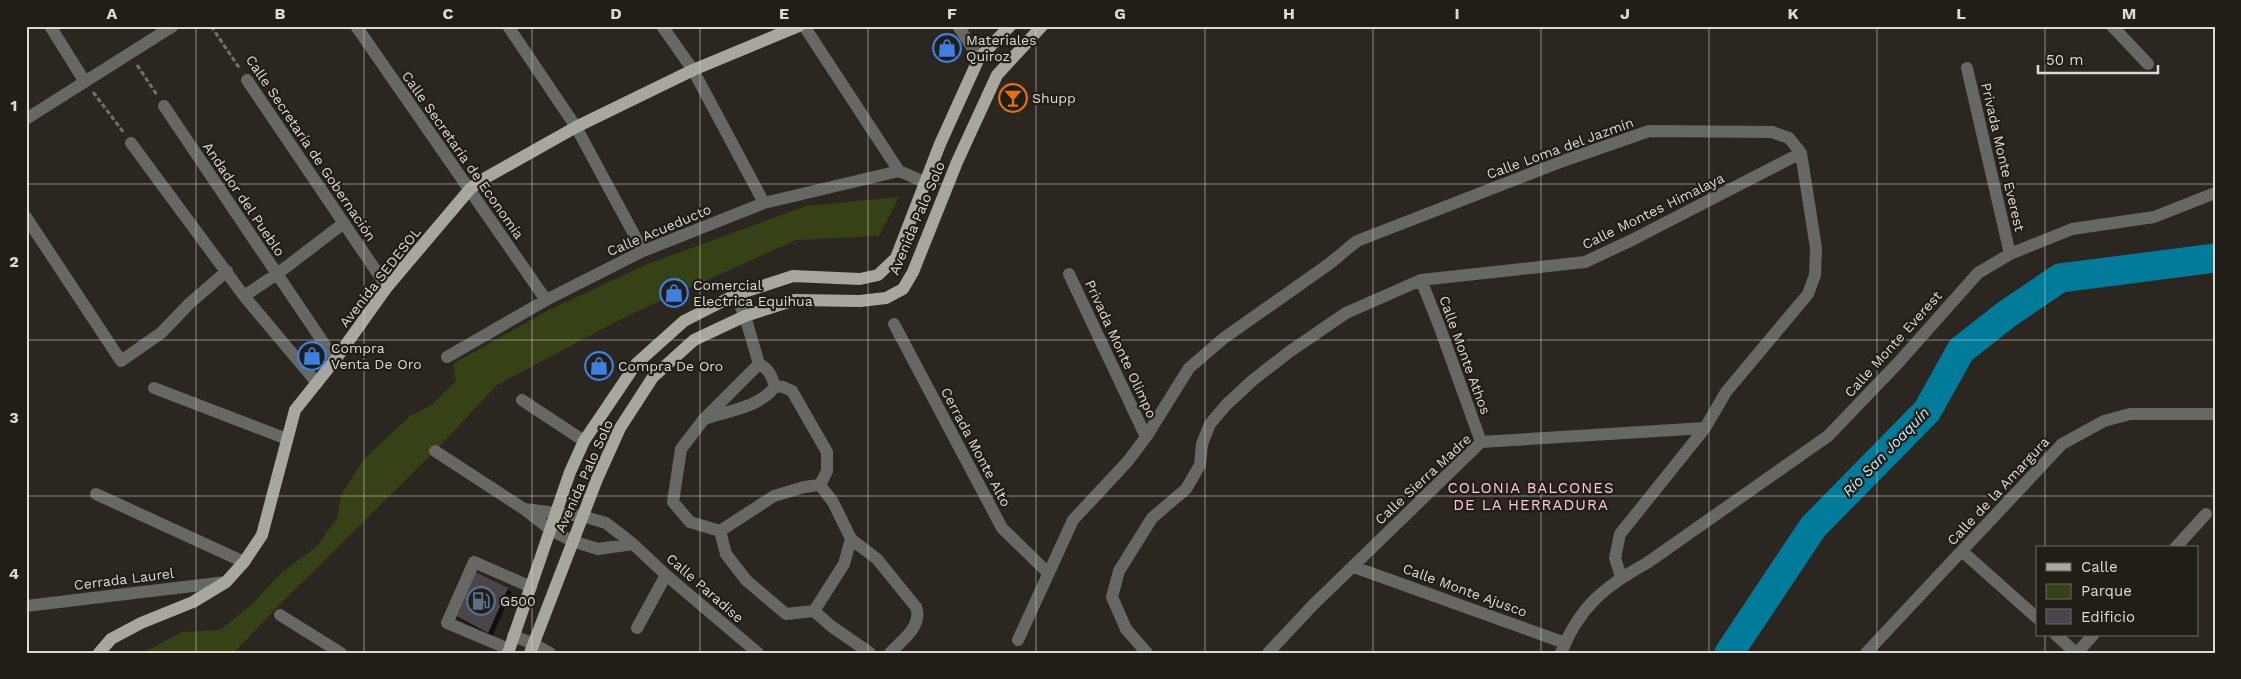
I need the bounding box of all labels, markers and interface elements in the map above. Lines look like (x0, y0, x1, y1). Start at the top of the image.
text: A (107, 4, 118, 23)
text: B (275, 4, 286, 23)
text: C (443, 4, 454, 23)
text: D (610, 4, 622, 23)
text: E (779, 4, 789, 23)
text: F (947, 4, 957, 23)
text: G (1114, 4, 1126, 23)
text: H (1283, 4, 1295, 23)
text: I (1454, 4, 1460, 23)
text: J (1620, 4, 1630, 23)
text: K (1787, 4, 1799, 23)
text: L (1956, 4, 1966, 23)
text: M (2122, 4, 2136, 23)
place label: Materiales Quiroz (966, 32, 1037, 64)
shop icon: Materiales Quiroz (932, 33, 962, 63)
scale bar (2038, 42, 2158, 74)
text: 50 m (2046, 51, 2083, 69)
street label: Calle Secretaría de Gobernación (243, 52, 379, 244)
street label: Calle Secretaría de Economía (399, 68, 527, 242)
street label: Privada Monte Everest (1978, 81, 2028, 233)
bar icon: Shupp (998, 83, 1028, 113)
place label: Shupp (1032, 90, 1076, 106)
text: 1 (11, 96, 17, 115)
street label: Calle Loma del Jazmín (1484, 114, 1636, 182)
street label: Andador del Pueblo (200, 139, 288, 259)
street label: Avenida Palo Solo (886, 159, 948, 277)
street label: Calle Montes Himalaya (1579, 170, 1727, 252)
street label: Calle Acueducto (605, 201, 713, 259)
street label: Avenida SEDESOL (336, 224, 424, 330)
text: 2 (9, 252, 19, 271)
place label: Comercial Electrica Equihua (693, 277, 813, 309)
street label: Privada Monte Olimpo (1082, 277, 1160, 421)
shop icon: Comercial Electrica Equihua (659, 278, 689, 308)
street label: Calle Monte Everest (1841, 288, 1945, 400)
street label: Calle Monte Athos (1436, 294, 1494, 416)
place label: Compra Venta De Oro (331, 340, 422, 372)
shop icon: Compra Venta De Oro (297, 341, 327, 371)
shop icon: Compra De Oro (584, 351, 614, 381)
place label: Compra De Oro (618, 358, 723, 374)
street label: Cerrada Monte Alto (938, 385, 1014, 509)
water label: Río San Joaquín (1839, 404, 1933, 500)
text: 3 (9, 408, 19, 427)
street label: Avenida Palo Solo (552, 417, 616, 535)
street label: Calle Sierra Madre (1372, 430, 1474, 528)
street label: Calle de la Amargura (1944, 434, 2052, 548)
district label: COLONIA BALCONES DE LA HERRADURA (1447, 479, 1615, 514)
legend (2036, 546, 2198, 636)
street label: Calle Paradise (663, 550, 747, 626)
text: Calle (2081, 558, 2118, 576)
street label: Calle Monte Ajusco (1401, 560, 1529, 620)
text: 4 (9, 564, 19, 583)
street label: Cerrada Laurel (73, 565, 176, 593)
text: Parque (2081, 582, 2132, 600)
fuel station icon: G500 (466, 586, 496, 616)
place label: G500 (500, 593, 536, 609)
text: Edificio (2081, 608, 2135, 626)

